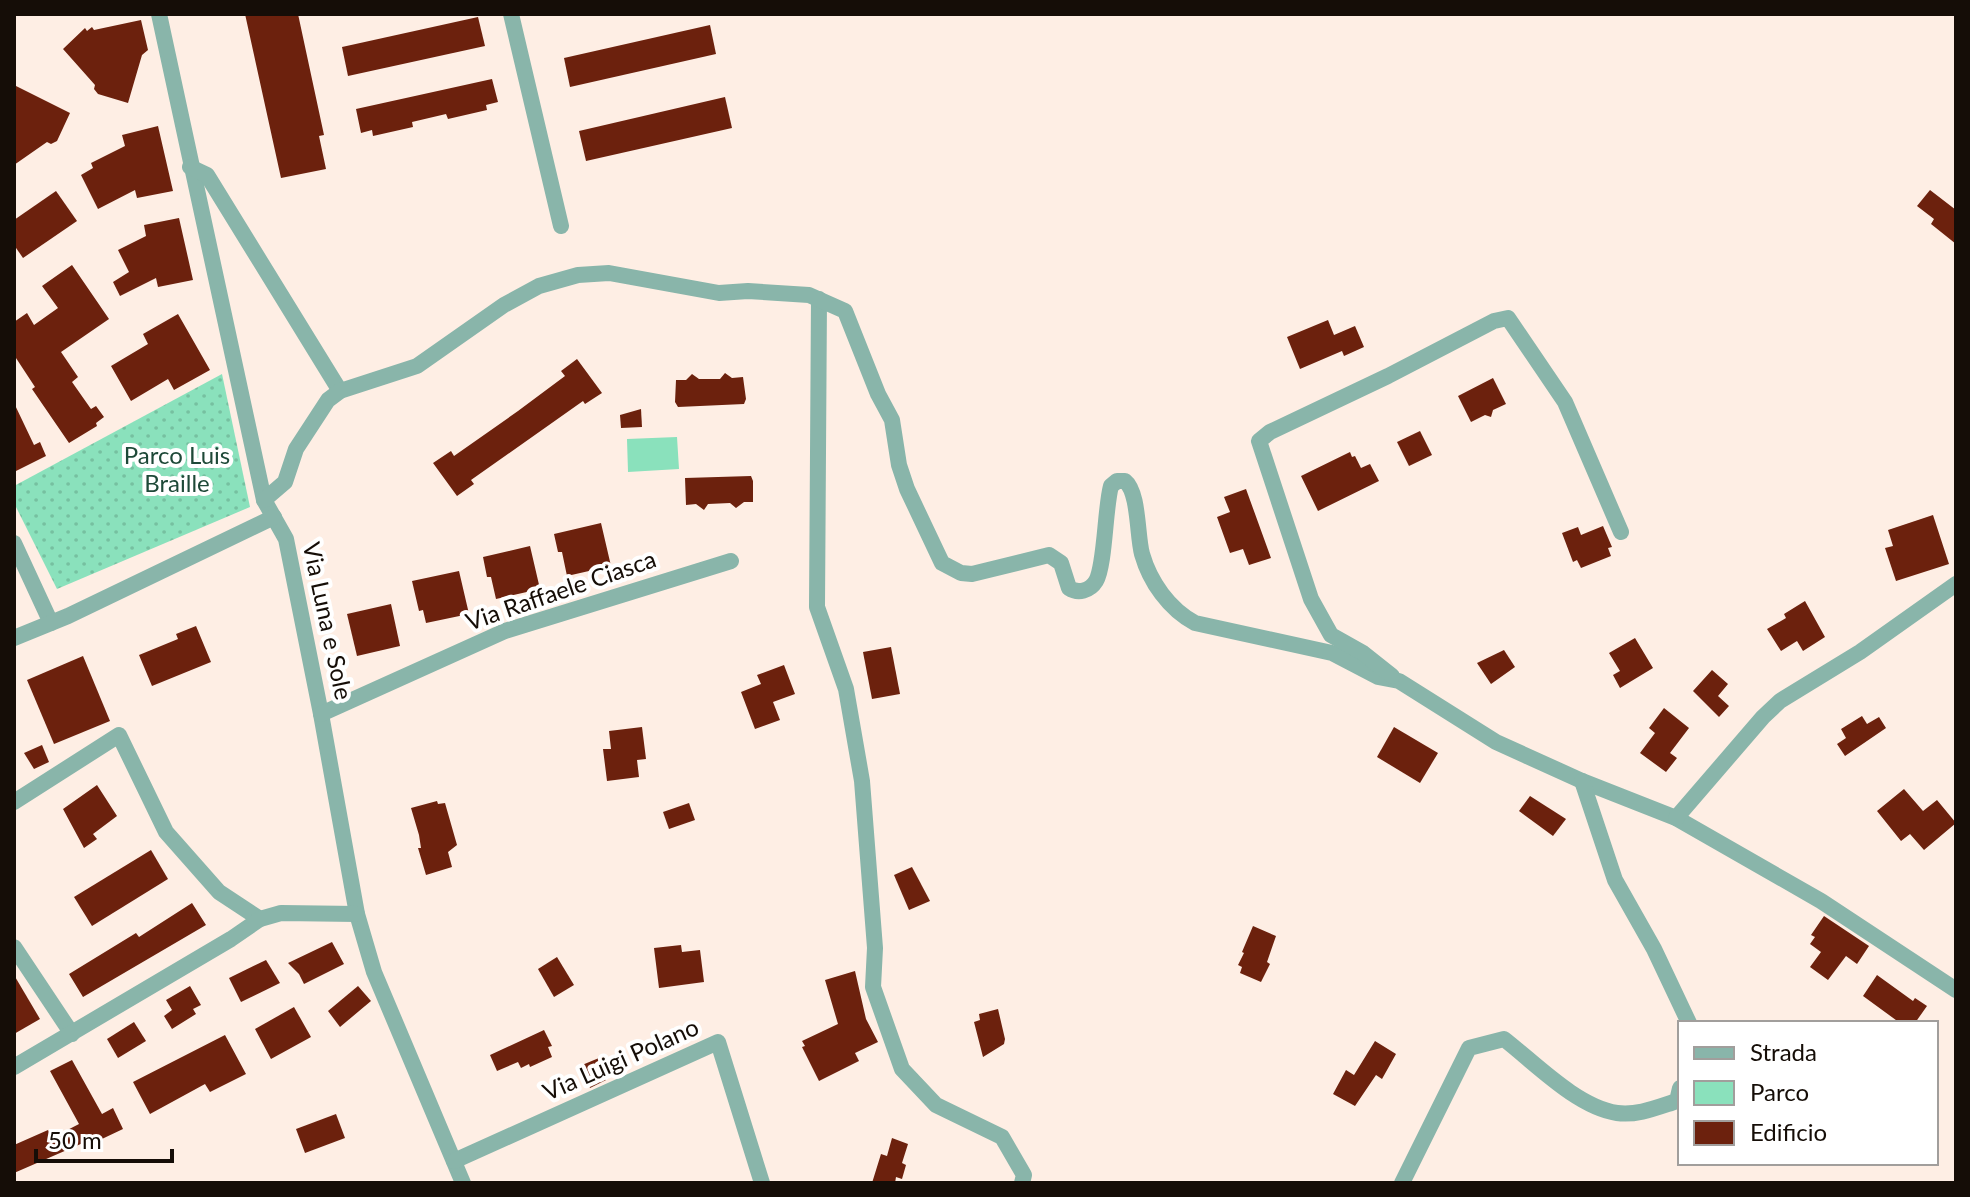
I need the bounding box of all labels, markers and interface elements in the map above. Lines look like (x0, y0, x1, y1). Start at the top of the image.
park label: Parco Luis Braille (124, 440, 230, 497)
street label: Via Luna e Sole (298, 539, 359, 702)
street label: Via Raffaele Ciasca (462, 543, 659, 636)
street label: Via Luigi Polano (538, 1011, 703, 1106)
legend (1678, 1021, 1938, 1165)
text: Strada (1750, 1037, 1817, 1066)
text: Parco (1750, 1077, 1809, 1106)
scale bar (36, 1113, 172, 1163)
text: Edificio (1750, 1117, 1827, 1146)
text: 50 m (48, 1125, 102, 1154)

